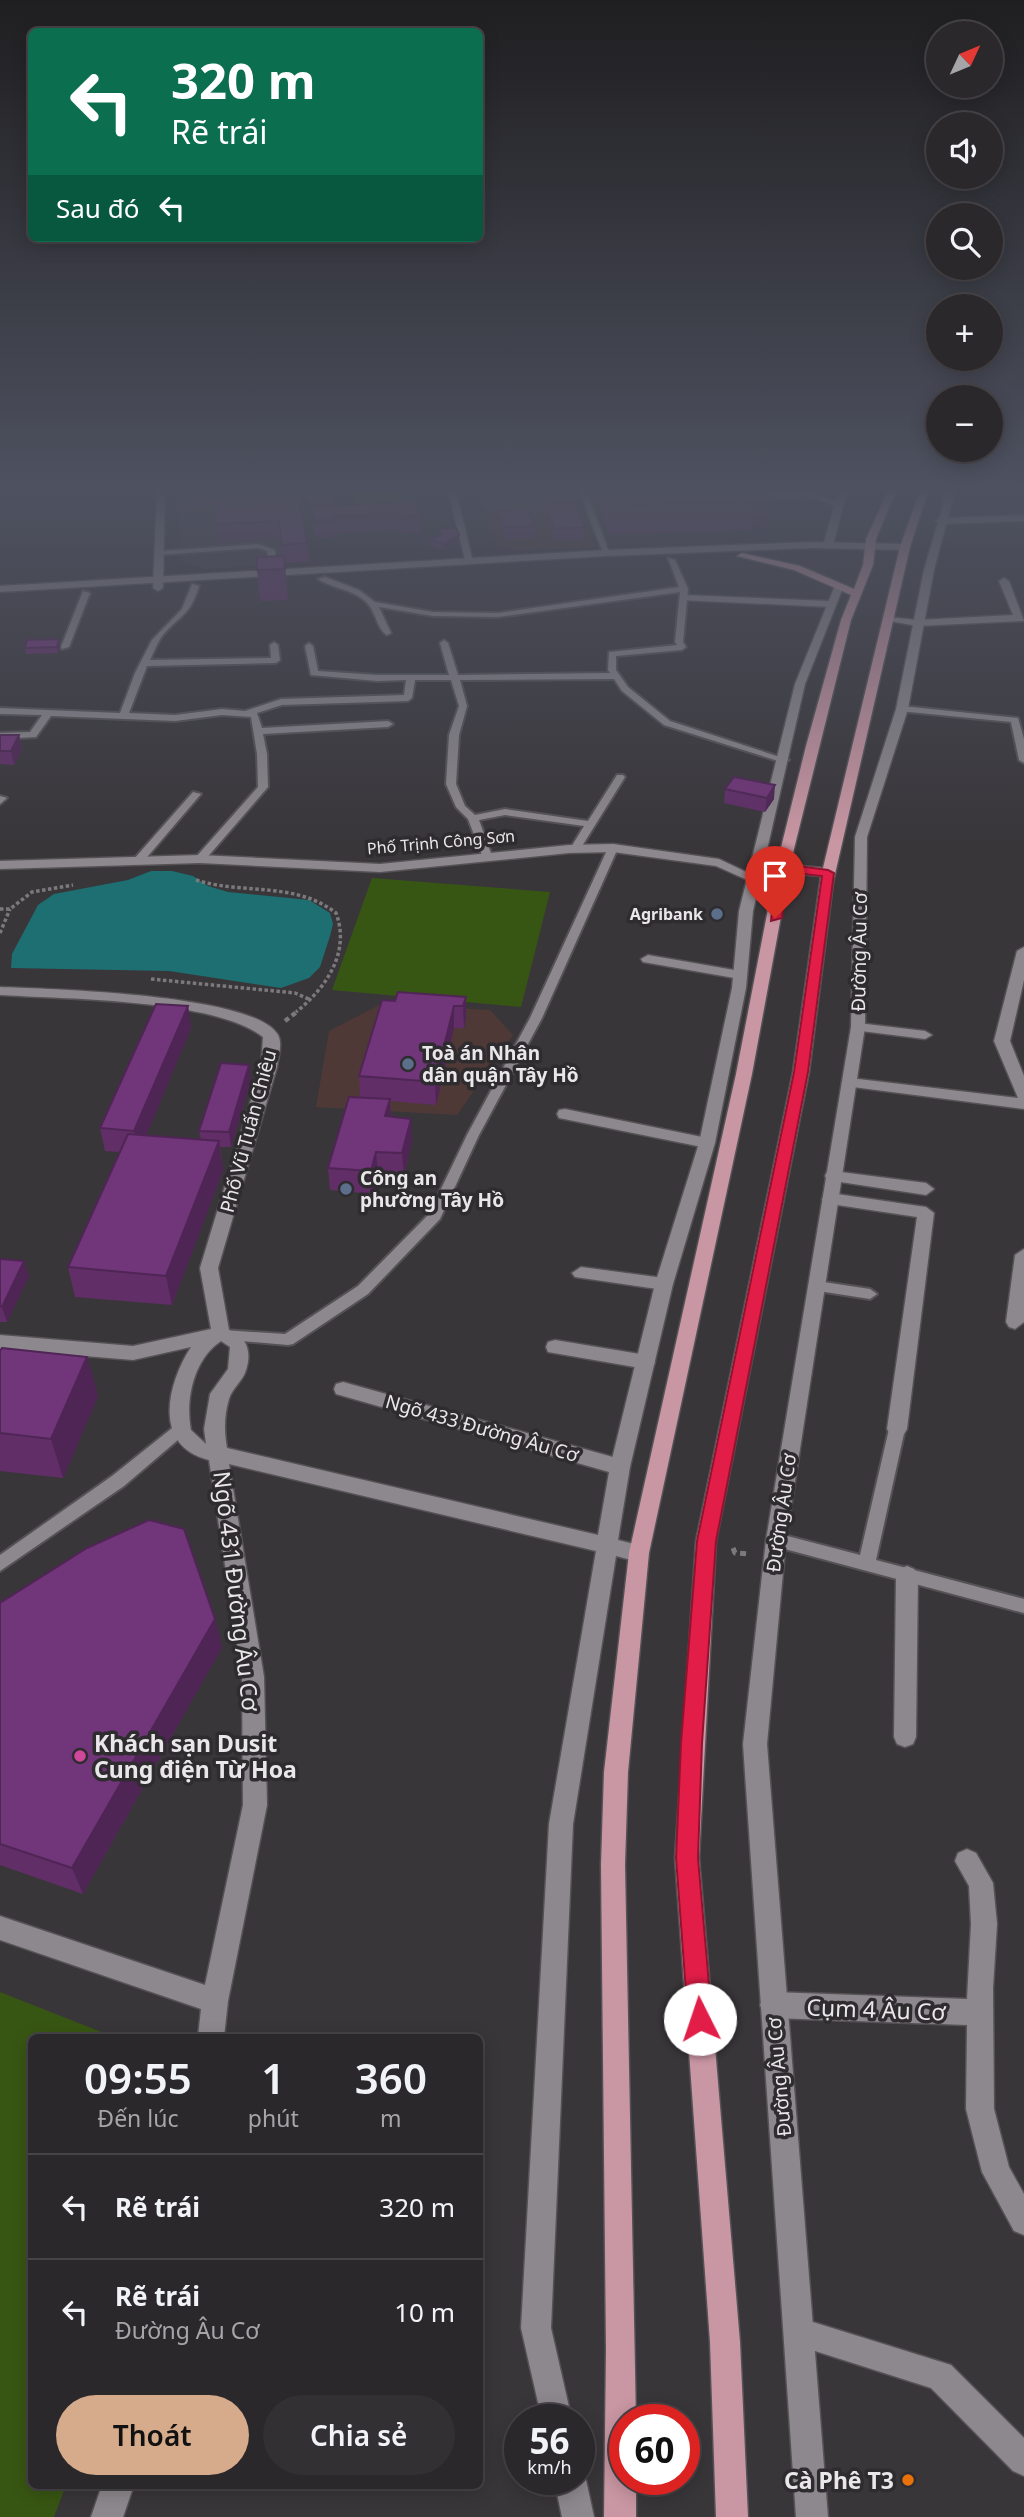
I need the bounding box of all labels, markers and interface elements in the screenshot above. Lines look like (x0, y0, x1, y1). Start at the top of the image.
north arrow (926, 21, 1003, 98)
map controls (926, 21, 1003, 462)
text: 320 m (171, 47, 316, 113)
icon: left (56, 56, 147, 147)
text: Rẽ trái (171, 110, 268, 153)
button: sound (926, 112, 1003, 189)
icon: left (153, 189, 191, 227)
text: Sau đó (56, 190, 139, 226)
button: search (926, 203, 1003, 280)
button: + (926, 294, 1003, 371)
button: − (926, 385, 1003, 462)
street label: Phố Trịnh Công Sơn (366, 825, 516, 859)
pin (745, 846, 805, 918)
icon: arrive (756, 857, 794, 895)
street label: Đường Âu Cơ (845, 891, 873, 1012)
place label: Agribank (630, 903, 703, 925)
marker: Agribank (709, 906, 725, 922)
place label: Toà án Nhân dân quận Tây Hồ (422, 1040, 579, 1088)
street label: Phố Vũ Tuấn Chiêu (214, 1047, 282, 1215)
marker: Toà án Nhân dân quận Tây Hồ (400, 1056, 416, 1072)
place label: Công an phường Tây Hồ (360, 1165, 504, 1213)
marker: Công an phường Tây Hồ (338, 1181, 354, 1197)
street label: Ngõ 433 Đường Âu Cơ (383, 1388, 583, 1468)
street label: Đường Âu Cơ (760, 1451, 802, 1574)
street label: Ngõ 431 Đường Âu Cơ (206, 1469, 268, 1714)
place label: Khách sạn Dusit Cung điện Từ Hoa (94, 1727, 297, 1785)
marker: Khách sạn Dusit Cung điện Từ Hoa (72, 1748, 88, 1764)
position arrow (663, 1982, 737, 2056)
street label: Cụm 4 Âu Cơ (806, 1991, 947, 2027)
street label: Đường Âu Cơ (761, 2015, 797, 2138)
text: 09:55 (84, 2049, 192, 2106)
text: 1 (261, 2049, 285, 2106)
text: 360 (355, 2049, 427, 2106)
text: Đến lúc (97, 2102, 179, 2134)
text: phút (248, 2102, 299, 2134)
text: m (380, 2102, 402, 2134)
icon: left (56, 2188, 94, 2226)
text: Rẽ trái (115, 2189, 200, 2225)
text: 320 m (379, 2189, 455, 2225)
text: Rẽ trái (115, 2278, 200, 2314)
icon: left (56, 2293, 94, 2331)
text: 10 m (394, 2294, 455, 2330)
text: Đường Âu Cơ (115, 2314, 259, 2346)
button: Thoát (56, 2395, 249, 2475)
button: Chia sẻ (263, 2395, 455, 2475)
speed limit sign: 60 (609, 2404, 700, 2495)
text: 56 (529, 2417, 570, 2464)
text: km/h (527, 2455, 572, 2479)
place label: Cà Phê T3 (784, 2464, 894, 2496)
marker: Cà Phê T3 (900, 2472, 916, 2488)

